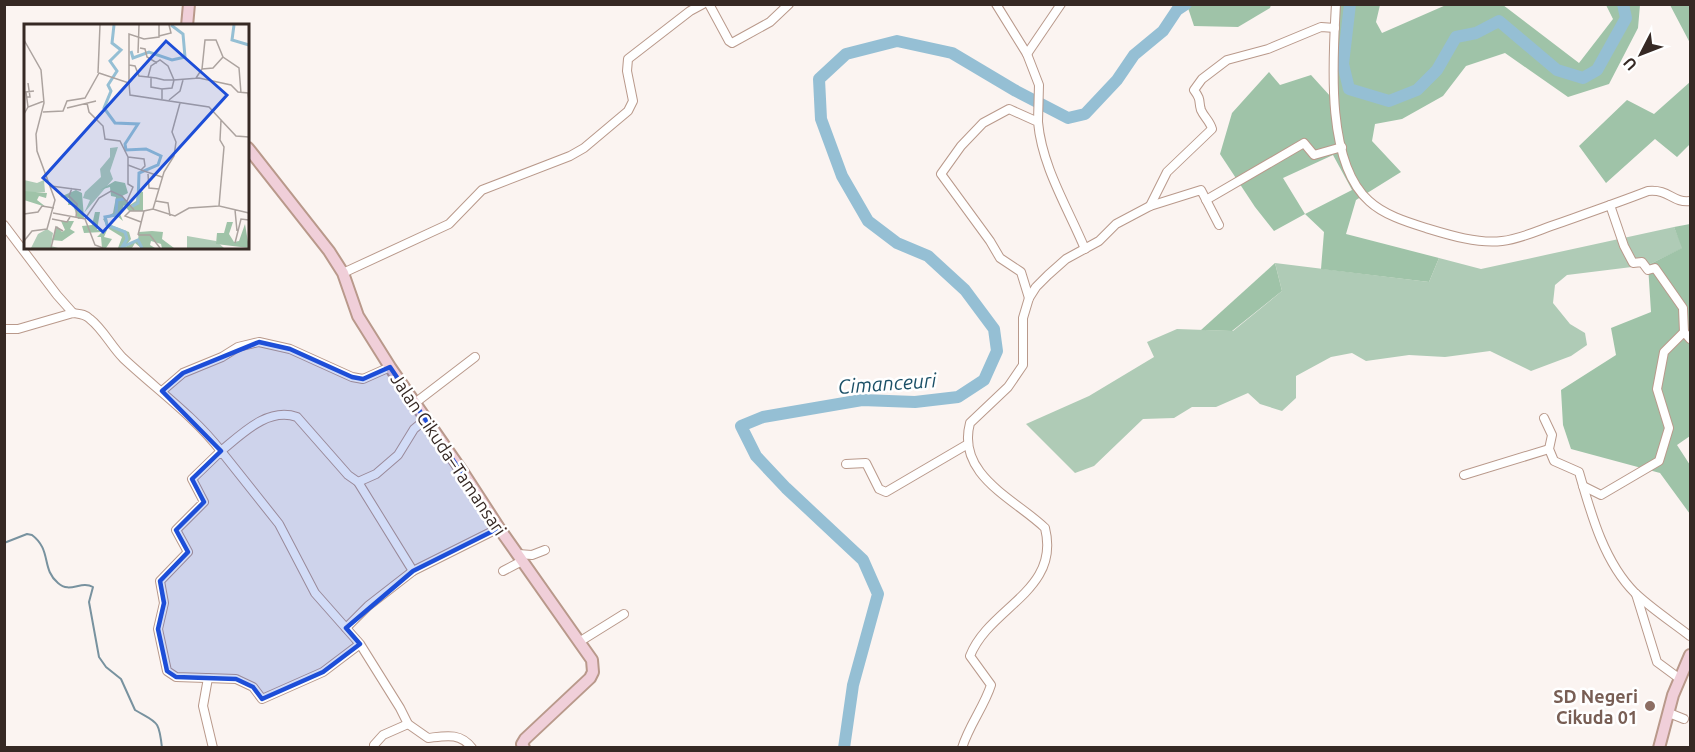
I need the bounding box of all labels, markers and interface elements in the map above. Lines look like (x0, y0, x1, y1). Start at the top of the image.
inset map (24, 24, 249, 249)
north arrow (1611, 24, 1671, 84)
text: U (1619, 54, 1640, 74)
water label: Cimanceuri (837, 368, 938, 398)
street label: Jalan Cikuda–Tamansari (387, 369, 511, 539)
place label: SD Negeri Cikuda 01 (1553, 686, 1638, 727)
marker: SD Negeri Cikuda 01 (1643, 699, 1657, 713)

